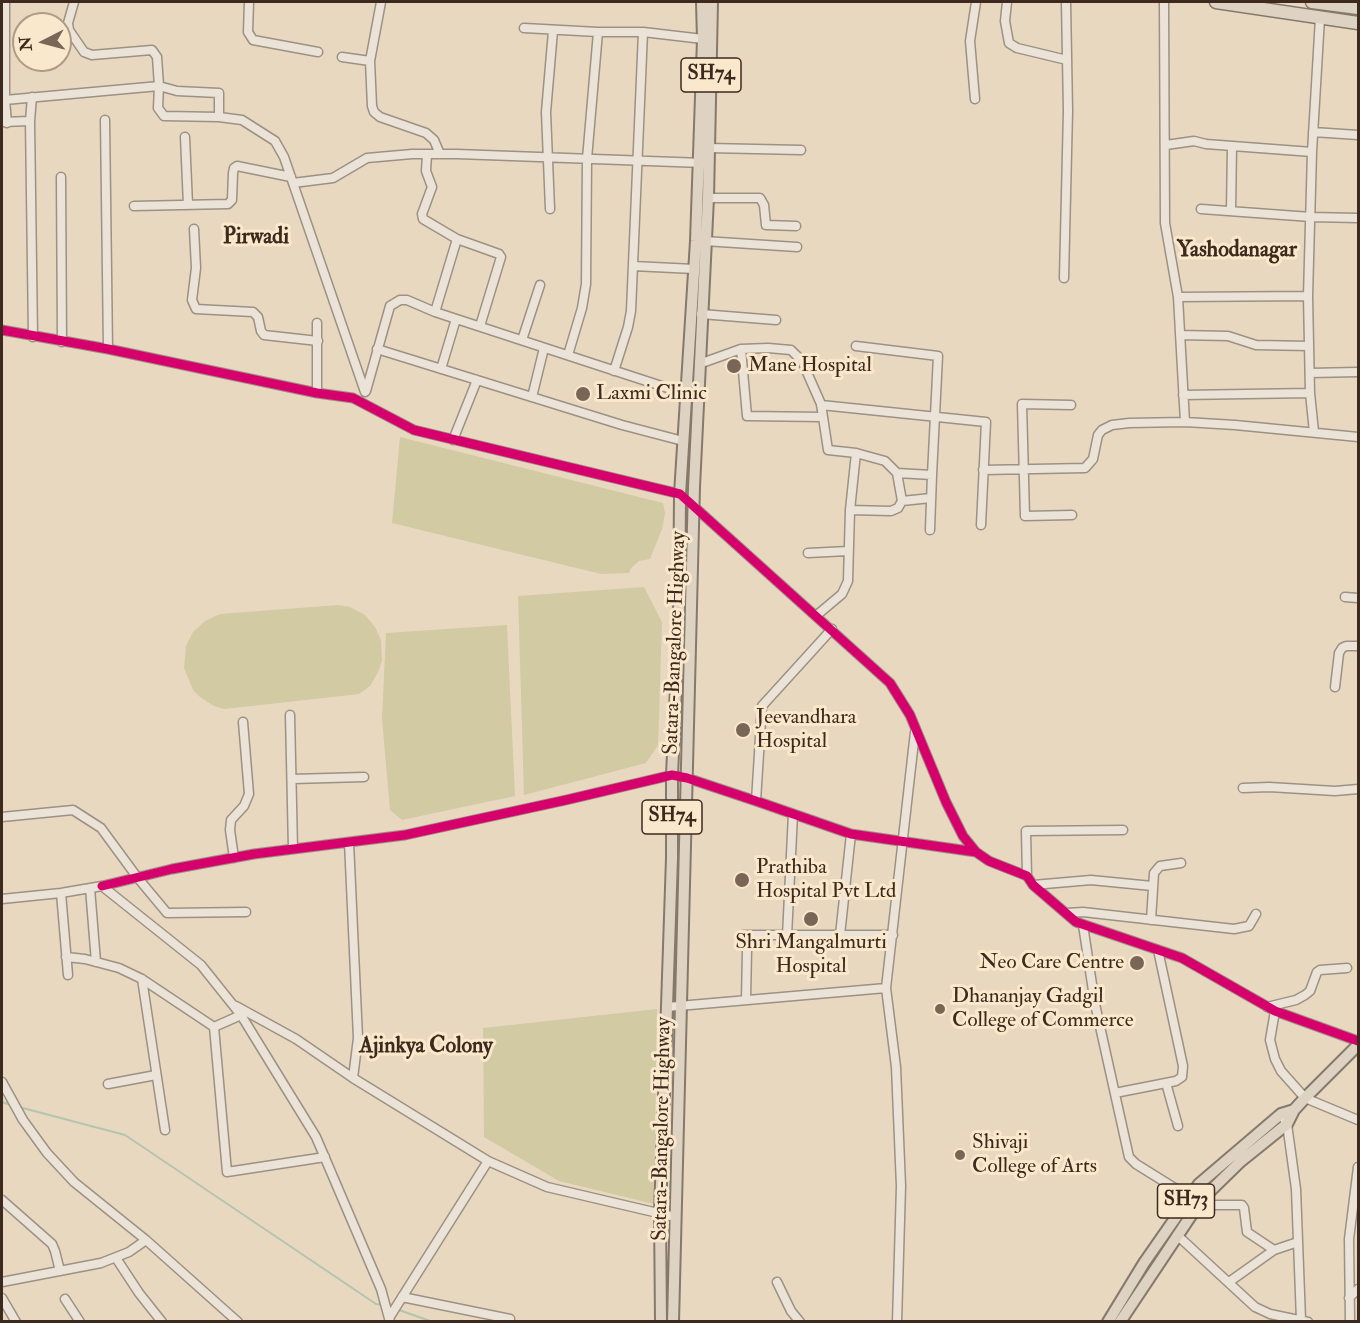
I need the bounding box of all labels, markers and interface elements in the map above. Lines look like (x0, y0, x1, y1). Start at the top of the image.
north arrow (12, 12, 72, 72)
text: N (15, 36, 37, 52)
road number: SH74 (681, 58, 741, 92)
district label: Pirwadi (223, 225, 289, 251)
district label: Yashodanagar (1177, 238, 1297, 264)
place label: Mane Hospital (748, 353, 872, 379)
marker: Mane Hospital (725, 357, 743, 375)
place label: Laxmi Clinic (596, 381, 707, 407)
marker: Laxmi Clinic (574, 385, 592, 403)
street label: Satara-Bangalore Highway (659, 531, 693, 755)
place label: Jeevandhara Hospital (756, 705, 856, 755)
marker: Jeevandhara Hospital (734, 721, 752, 739)
road number: SH74 (642, 800, 702, 834)
place label: Prathiba Hospital Pvt Ltd (756, 855, 896, 905)
marker: Prathiba Hospital Pvt Ltd (733, 871, 751, 889)
marker: Shri Mangalmurti Hospital (802, 910, 820, 928)
place label: Shri Mangalmurti Hospital (735, 930, 887, 980)
place label: Neo Care Centre (979, 950, 1124, 976)
marker: Neo Care Centre (1128, 954, 1146, 972)
place label: Dhananjay Gadgil College of Commerce (952, 984, 1133, 1034)
marker: Dhananjay Gadgil College of Commerce (933, 1002, 947, 1016)
street label: Satara-Bangalore Highway (648, 1017, 678, 1241)
district label: Ajinkya Colony (359, 1034, 493, 1060)
place label: Shivaji College of Arts (972, 1130, 1097, 1180)
marker: Shivaji College of Arts (953, 1148, 967, 1162)
road number: SH73 (1158, 1184, 1214, 1218)

